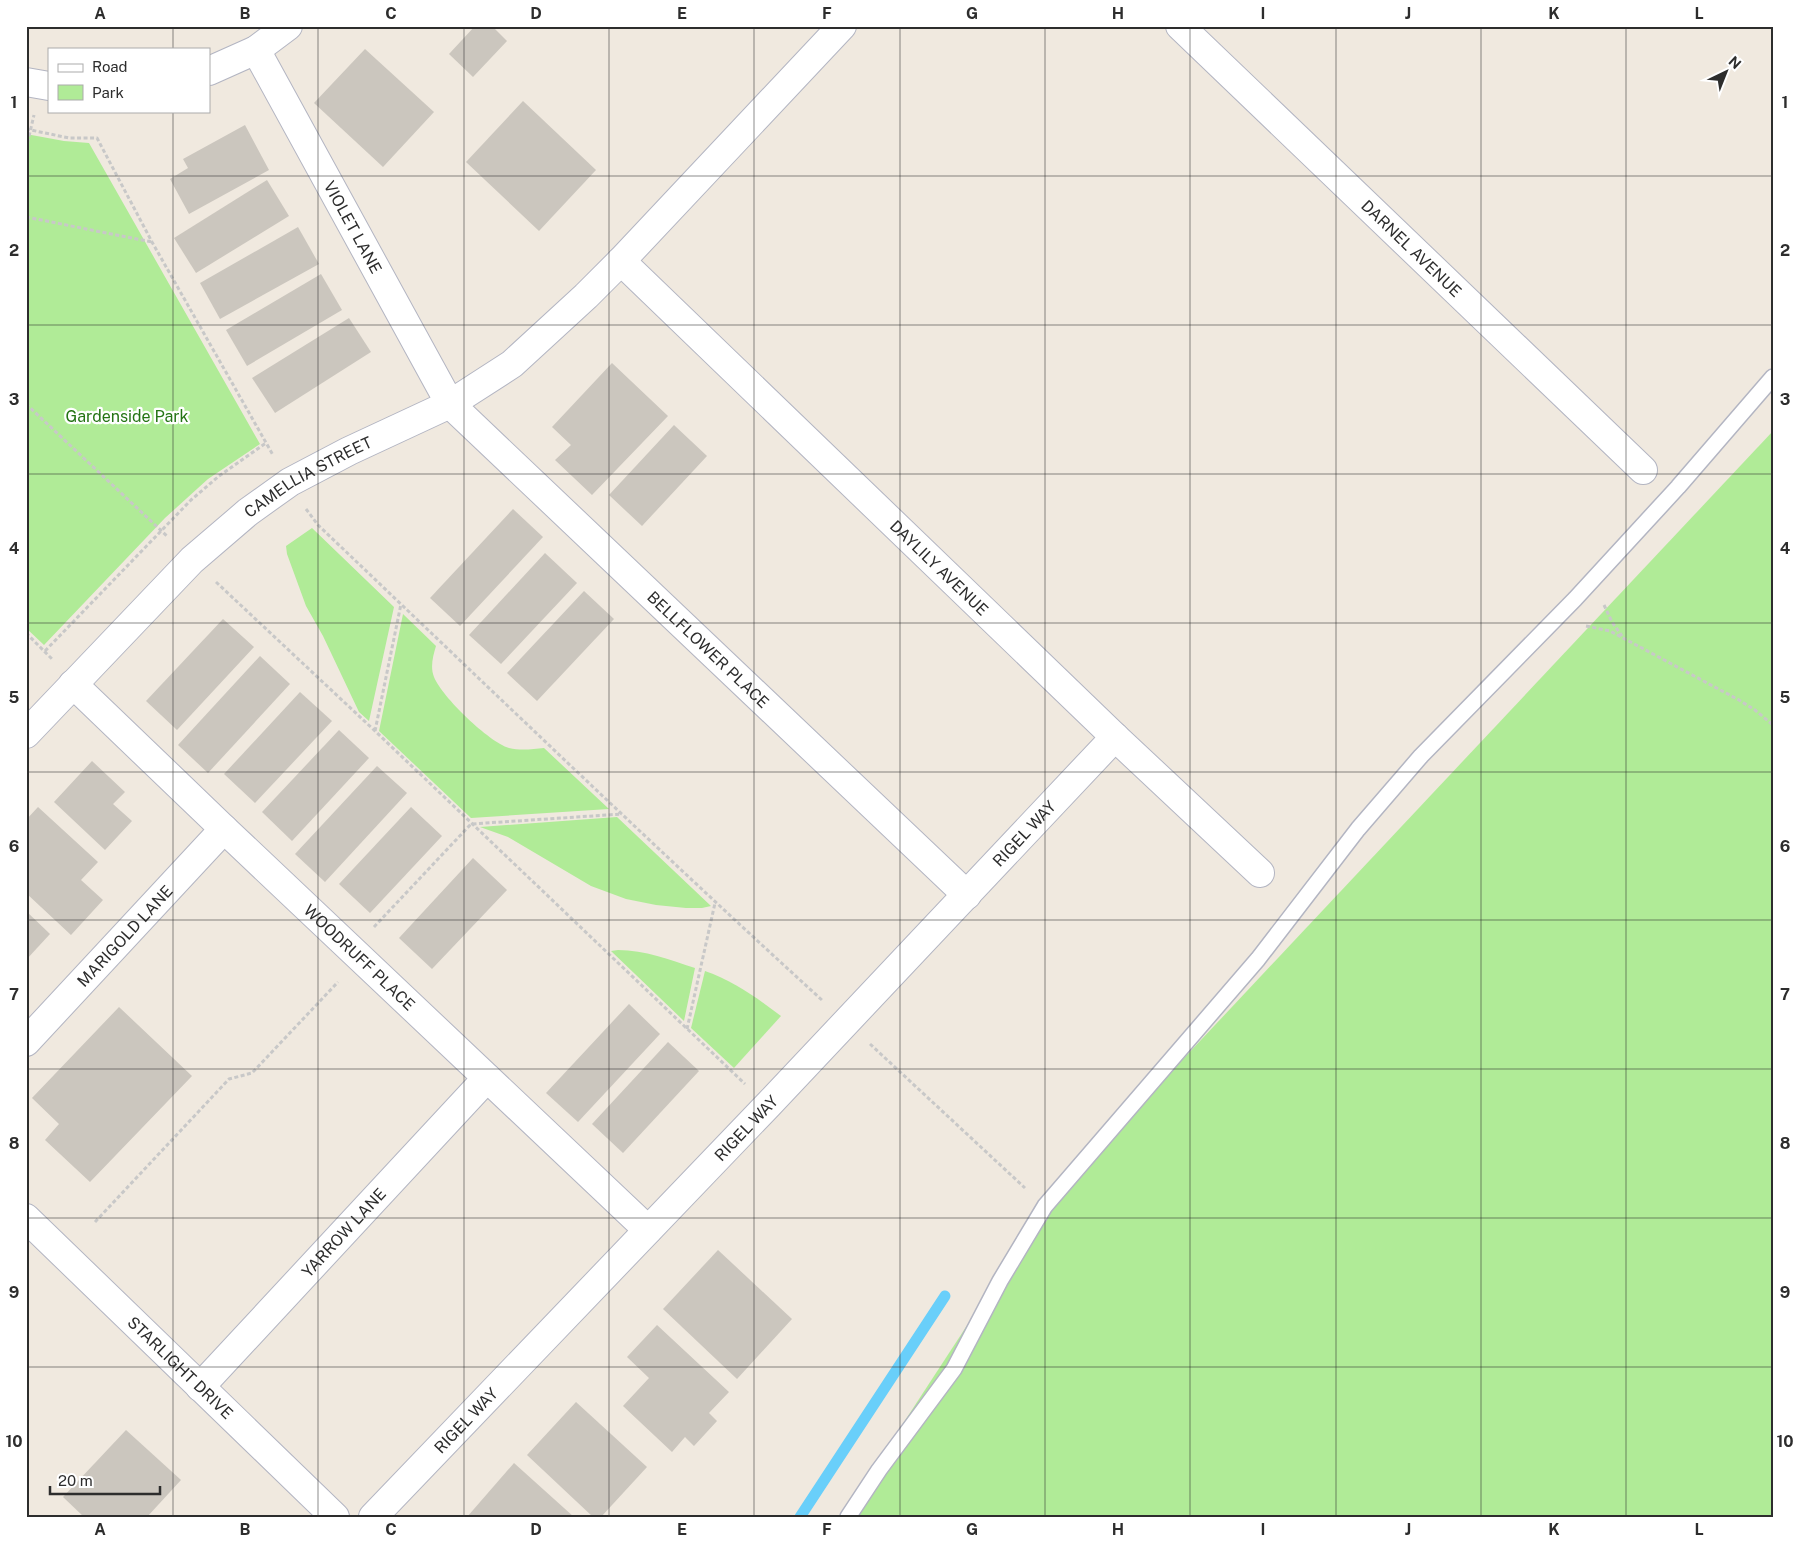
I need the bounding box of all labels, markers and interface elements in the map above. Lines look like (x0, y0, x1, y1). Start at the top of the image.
text: A (94, 4, 106, 23)
text: B (240, 4, 251, 23)
text: C (385, 4, 397, 23)
text: D (530, 4, 542, 23)
text: E (677, 4, 687, 23)
text: F (822, 4, 832, 23)
text: G (966, 4, 978, 23)
text: H (1112, 4, 1124, 23)
text: I (1261, 4, 1265, 23)
text: J (1405, 4, 1411, 23)
text: K (1548, 4, 1560, 23)
text: L (1694, 4, 1704, 23)
legend (48, 48, 210, 112)
north arrow (1702, 48, 1752, 98)
text: N (1725, 53, 1744, 72)
text: Road (92, 58, 128, 75)
text: Park (92, 84, 124, 101)
text: 1 (11, 93, 17, 112)
text: 1 (1782, 93, 1788, 112)
street label: VIOLET LANE (320, 178, 386, 277)
street label: DARNEL AVENUE (1357, 196, 1465, 301)
text: 2 (9, 241, 19, 260)
text: 2 (1780, 241, 1790, 260)
text: 3 (9, 390, 19, 409)
text: 3 (1780, 390, 1790, 409)
park label: Gardenside Park (65, 407, 189, 426)
street label: CAMELLIA STREET (240, 432, 376, 522)
street label: DAYLILY AVENUE (886, 516, 992, 620)
text: 4 (9, 539, 20, 558)
text: 4 (1780, 539, 1791, 558)
street label: BELLFLOWER PLACE (643, 587, 773, 712)
text: 5 (9, 688, 20, 707)
text: 5 (1780, 688, 1791, 707)
street label: RIGEL WAY (989, 797, 1060, 871)
text: 6 (9, 837, 19, 856)
text: 6 (1780, 837, 1790, 856)
street label: MARIGOLD LANE (73, 882, 177, 991)
street label: WOODRUFF PLACE (300, 901, 419, 1015)
text: 7 (9, 985, 19, 1004)
text: 7 (1780, 985, 1790, 1004)
street label: RIGEL WAY (711, 1091, 782, 1165)
text: 8 (9, 1134, 20, 1153)
text: 8 (1780, 1134, 1791, 1153)
street label: YARROW LANE (298, 1184, 390, 1281)
text: 9 (9, 1283, 19, 1302)
text: 9 (1780, 1283, 1790, 1302)
street label: STARLIGHT DRIVE (124, 1313, 237, 1423)
street label: RIGEL WAY (430, 1384, 502, 1457)
text: 10 (5, 1432, 23, 1451)
text: 10 (1776, 1432, 1794, 1451)
scale bar (50, 1463, 160, 1495)
text: 20 m (58, 1472, 93, 1489)
text: A (94, 1520, 106, 1539)
text: B (240, 1520, 251, 1539)
text: C (385, 1520, 397, 1539)
text: D (530, 1520, 542, 1539)
text: E (677, 1520, 687, 1539)
text: F (822, 1520, 832, 1539)
text: G (966, 1520, 978, 1539)
text: H (1112, 1520, 1124, 1539)
text: I (1261, 1520, 1265, 1539)
text: J (1405, 1520, 1411, 1539)
text: K (1548, 1520, 1560, 1539)
text: L (1694, 1520, 1704, 1539)

